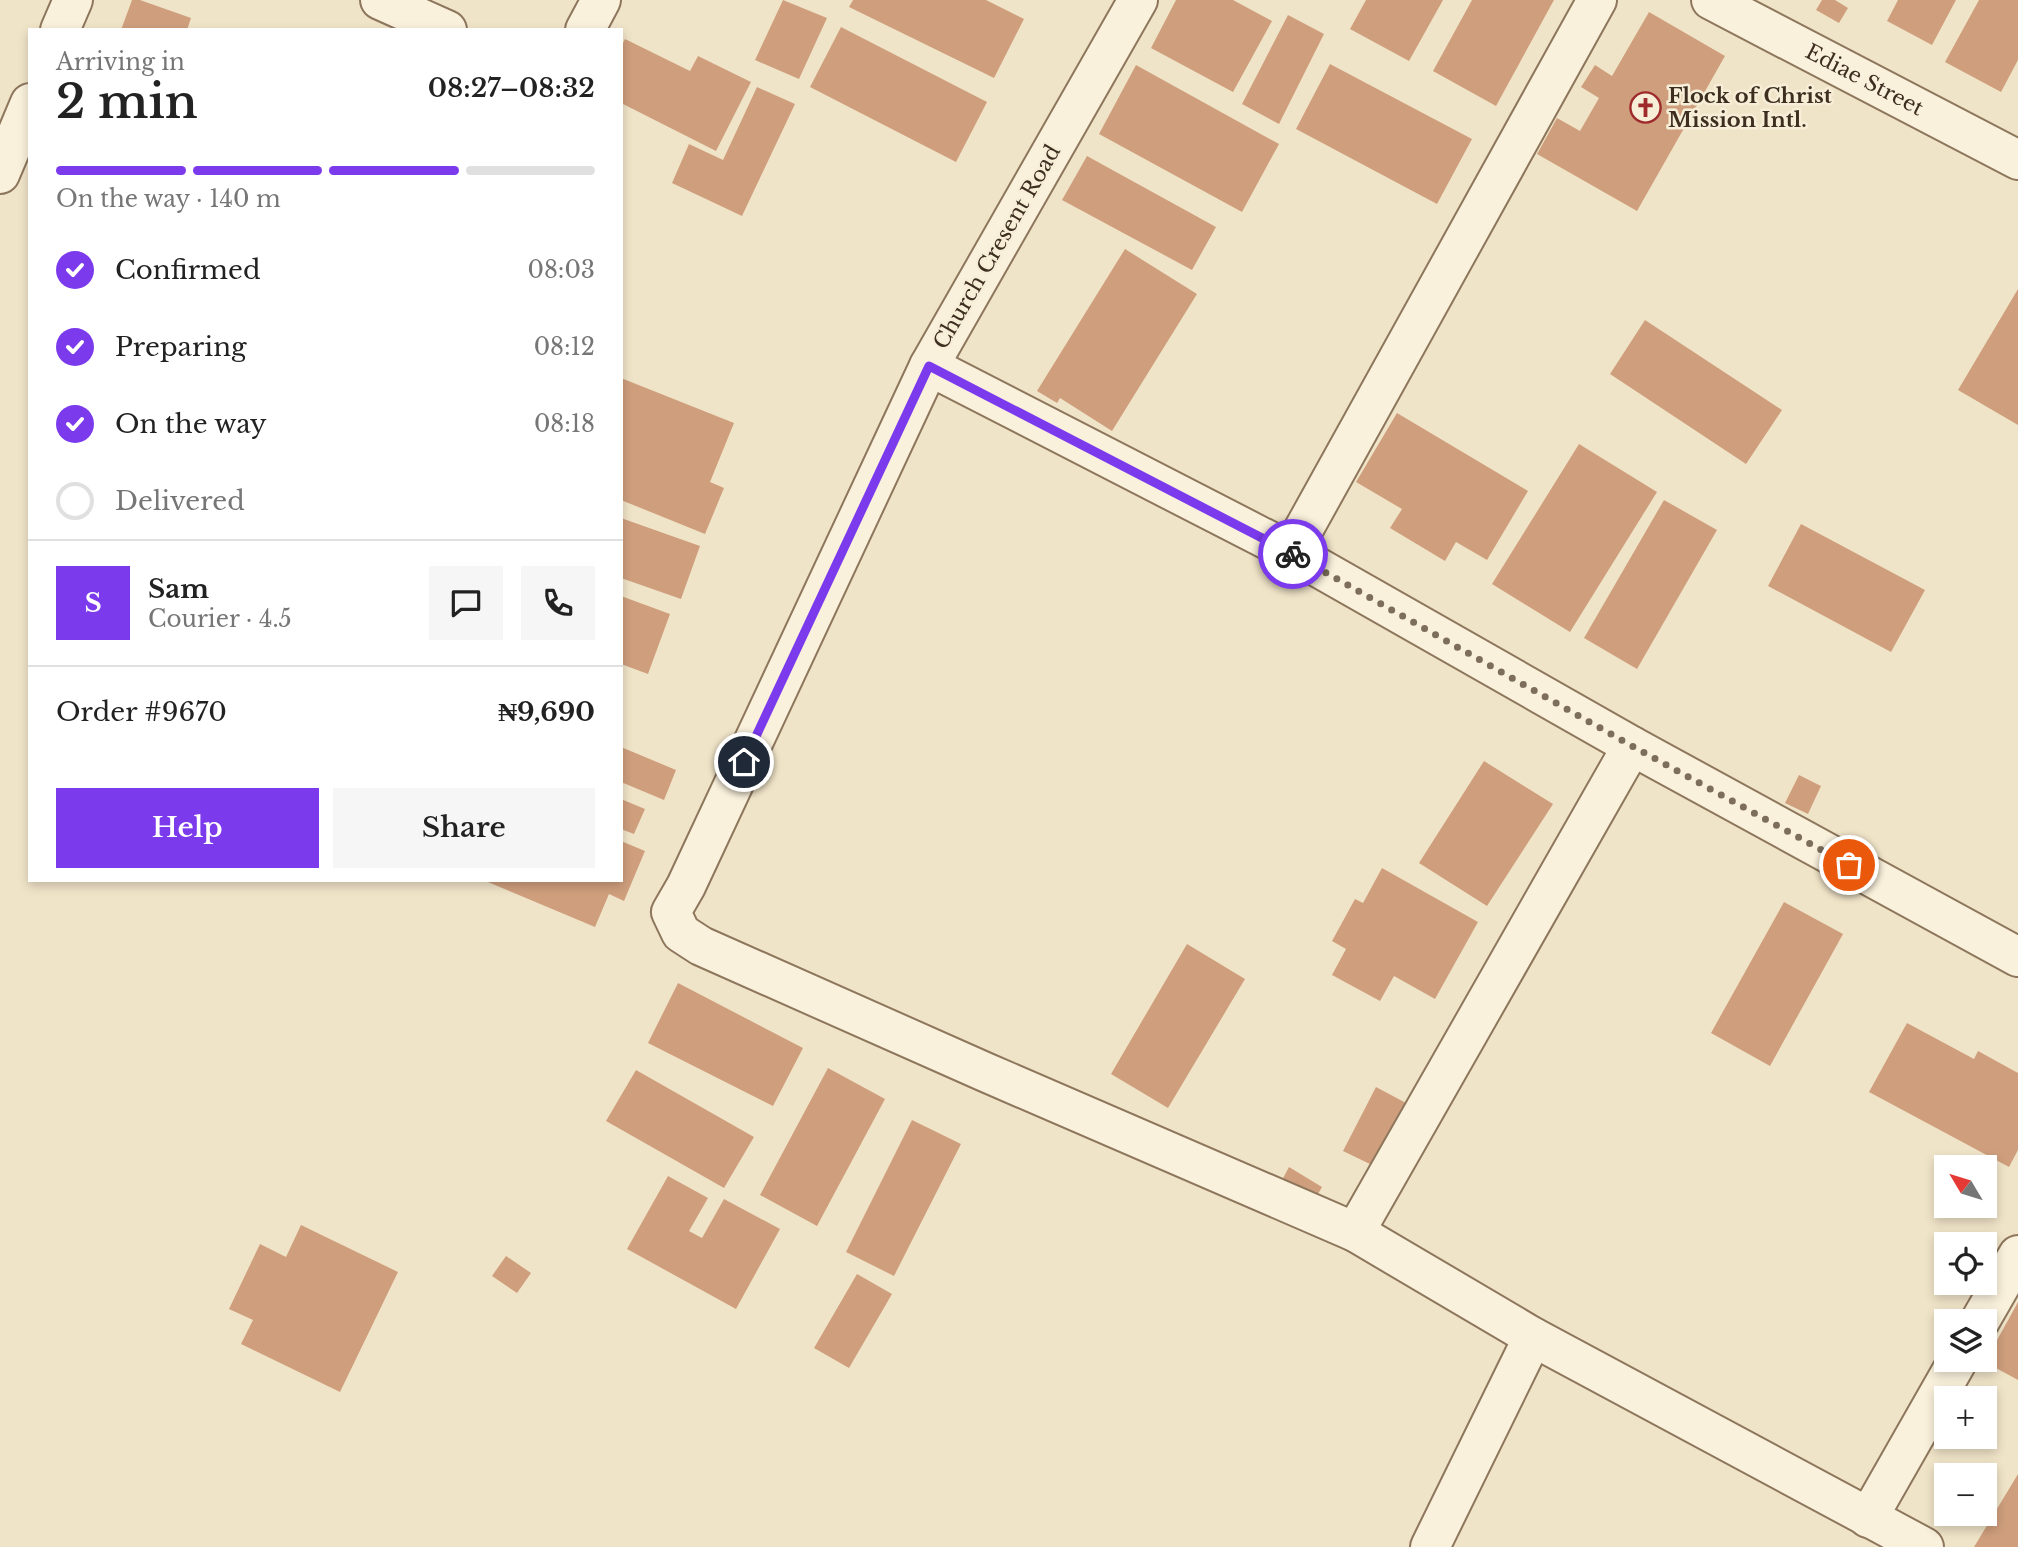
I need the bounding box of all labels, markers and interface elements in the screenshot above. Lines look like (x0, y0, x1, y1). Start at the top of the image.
street label: Ediae Street (1801, 38, 1928, 121)
text: Arriving in (56, 48, 185, 76)
text: 08:27–08:32 (428, 72, 595, 104)
text: 2 min (56, 73, 198, 130)
place label: Flock of Christ Mission Intl. (1668, 83, 1832, 133)
church icon: Flock of Christ Mission Intl. (1628, 91, 1662, 125)
street label: Church Cresent Road (928, 140, 1066, 354)
text: On the way · 140 m (56, 185, 281, 213)
icon: check (56, 251, 94, 289)
text: Confirmed (115, 254, 260, 286)
text: 08:03 (527, 256, 595, 284)
icon: check (56, 328, 94, 366)
text: Preparing (115, 331, 247, 363)
text: 08:12 (534, 333, 595, 361)
icon: check (56, 405, 94, 443)
text: On the way (115, 408, 267, 440)
text: 08:18 (534, 410, 595, 438)
text: Delivered (115, 485, 245, 517)
courier (1258, 519, 1328, 589)
icon: bike (1274, 535, 1312, 573)
button: chat (429, 566, 503, 640)
button: phone (521, 566, 595, 640)
text: Sam (148, 573, 209, 605)
text: S (84, 587, 102, 619)
text: Courier · 4.5 (148, 605, 292, 633)
text: Order #9670 (56, 696, 227, 728)
text: ₦9,690 (498, 696, 595, 728)
pin (714, 732, 774, 792)
icon: home (725, 743, 763, 781)
button: Help (56, 788, 319, 868)
button: Share (333, 788, 595, 868)
pin (1819, 835, 1879, 895)
icon: bag (1830, 846, 1868, 884)
north arrow (1934, 1155, 1997, 1218)
map controls (1934, 1155, 1997, 1526)
button: locate (1934, 1232, 1997, 1295)
button: layers (1934, 1309, 1997, 1372)
button: + (1934, 1386, 1997, 1449)
button: − (1934, 1463, 1997, 1526)

